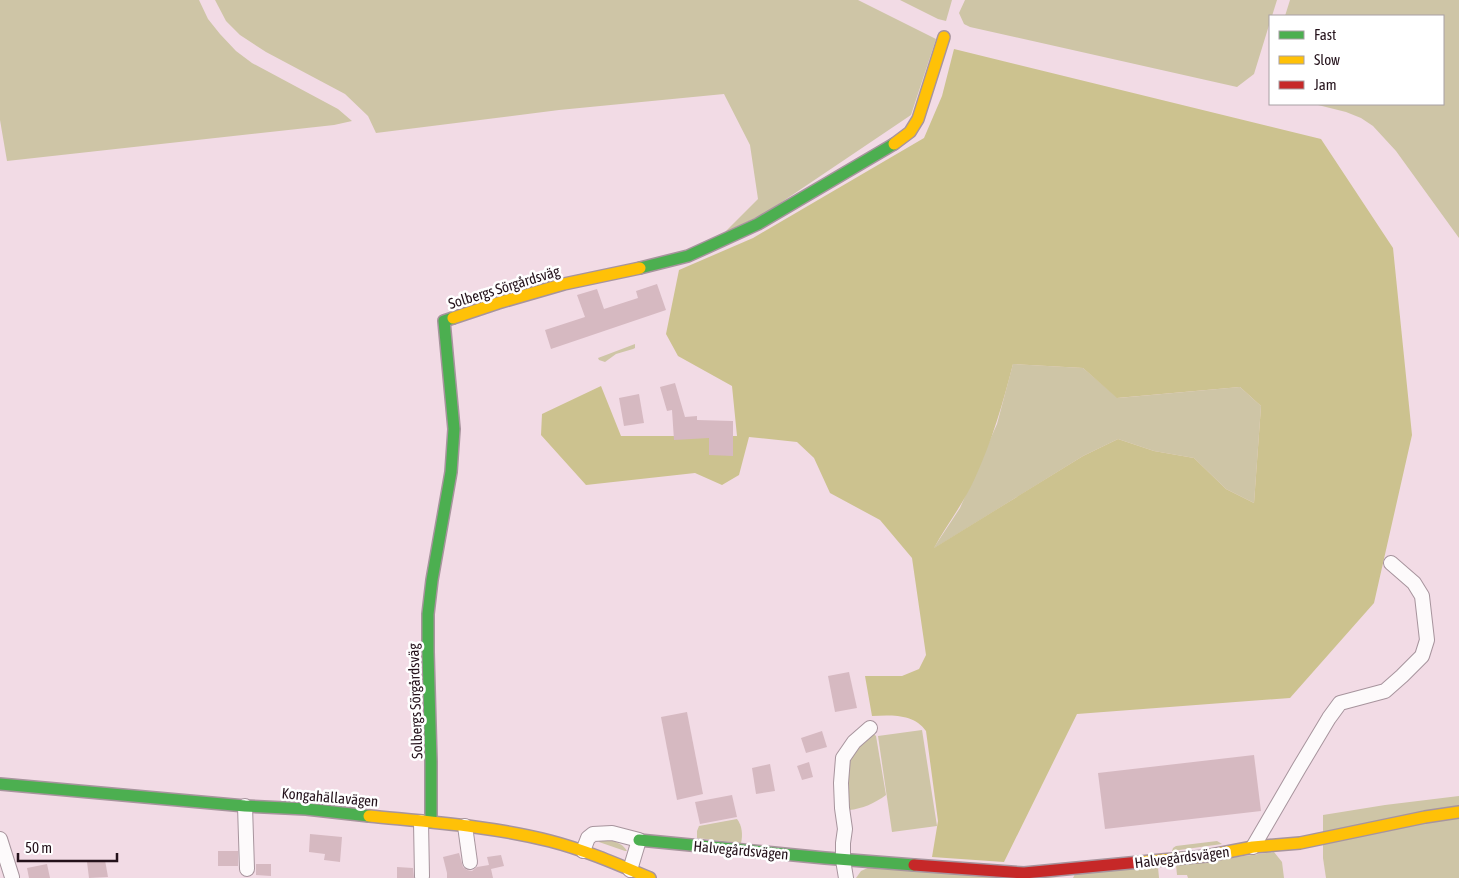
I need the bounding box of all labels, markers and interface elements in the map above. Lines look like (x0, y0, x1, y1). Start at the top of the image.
legend (1269, 15, 1444, 105)
text: Fast (1314, 26, 1336, 43)
text: Slow (1314, 51, 1340, 68)
text: Jam (1314, 76, 1337, 93)
street label: Solbergs Sörgårdsväg (446, 262, 562, 312)
street label: Solbergs Sörgårdsväg (404, 642, 426, 759)
street label: Kongahällavägen (281, 784, 379, 810)
scale bar (18, 830, 116, 862)
street label: Halvegårdsvägen (693, 837, 789, 863)
text: 50 m (25, 839, 52, 856)
street label: Halvegårdsvägen (1134, 843, 1230, 871)

